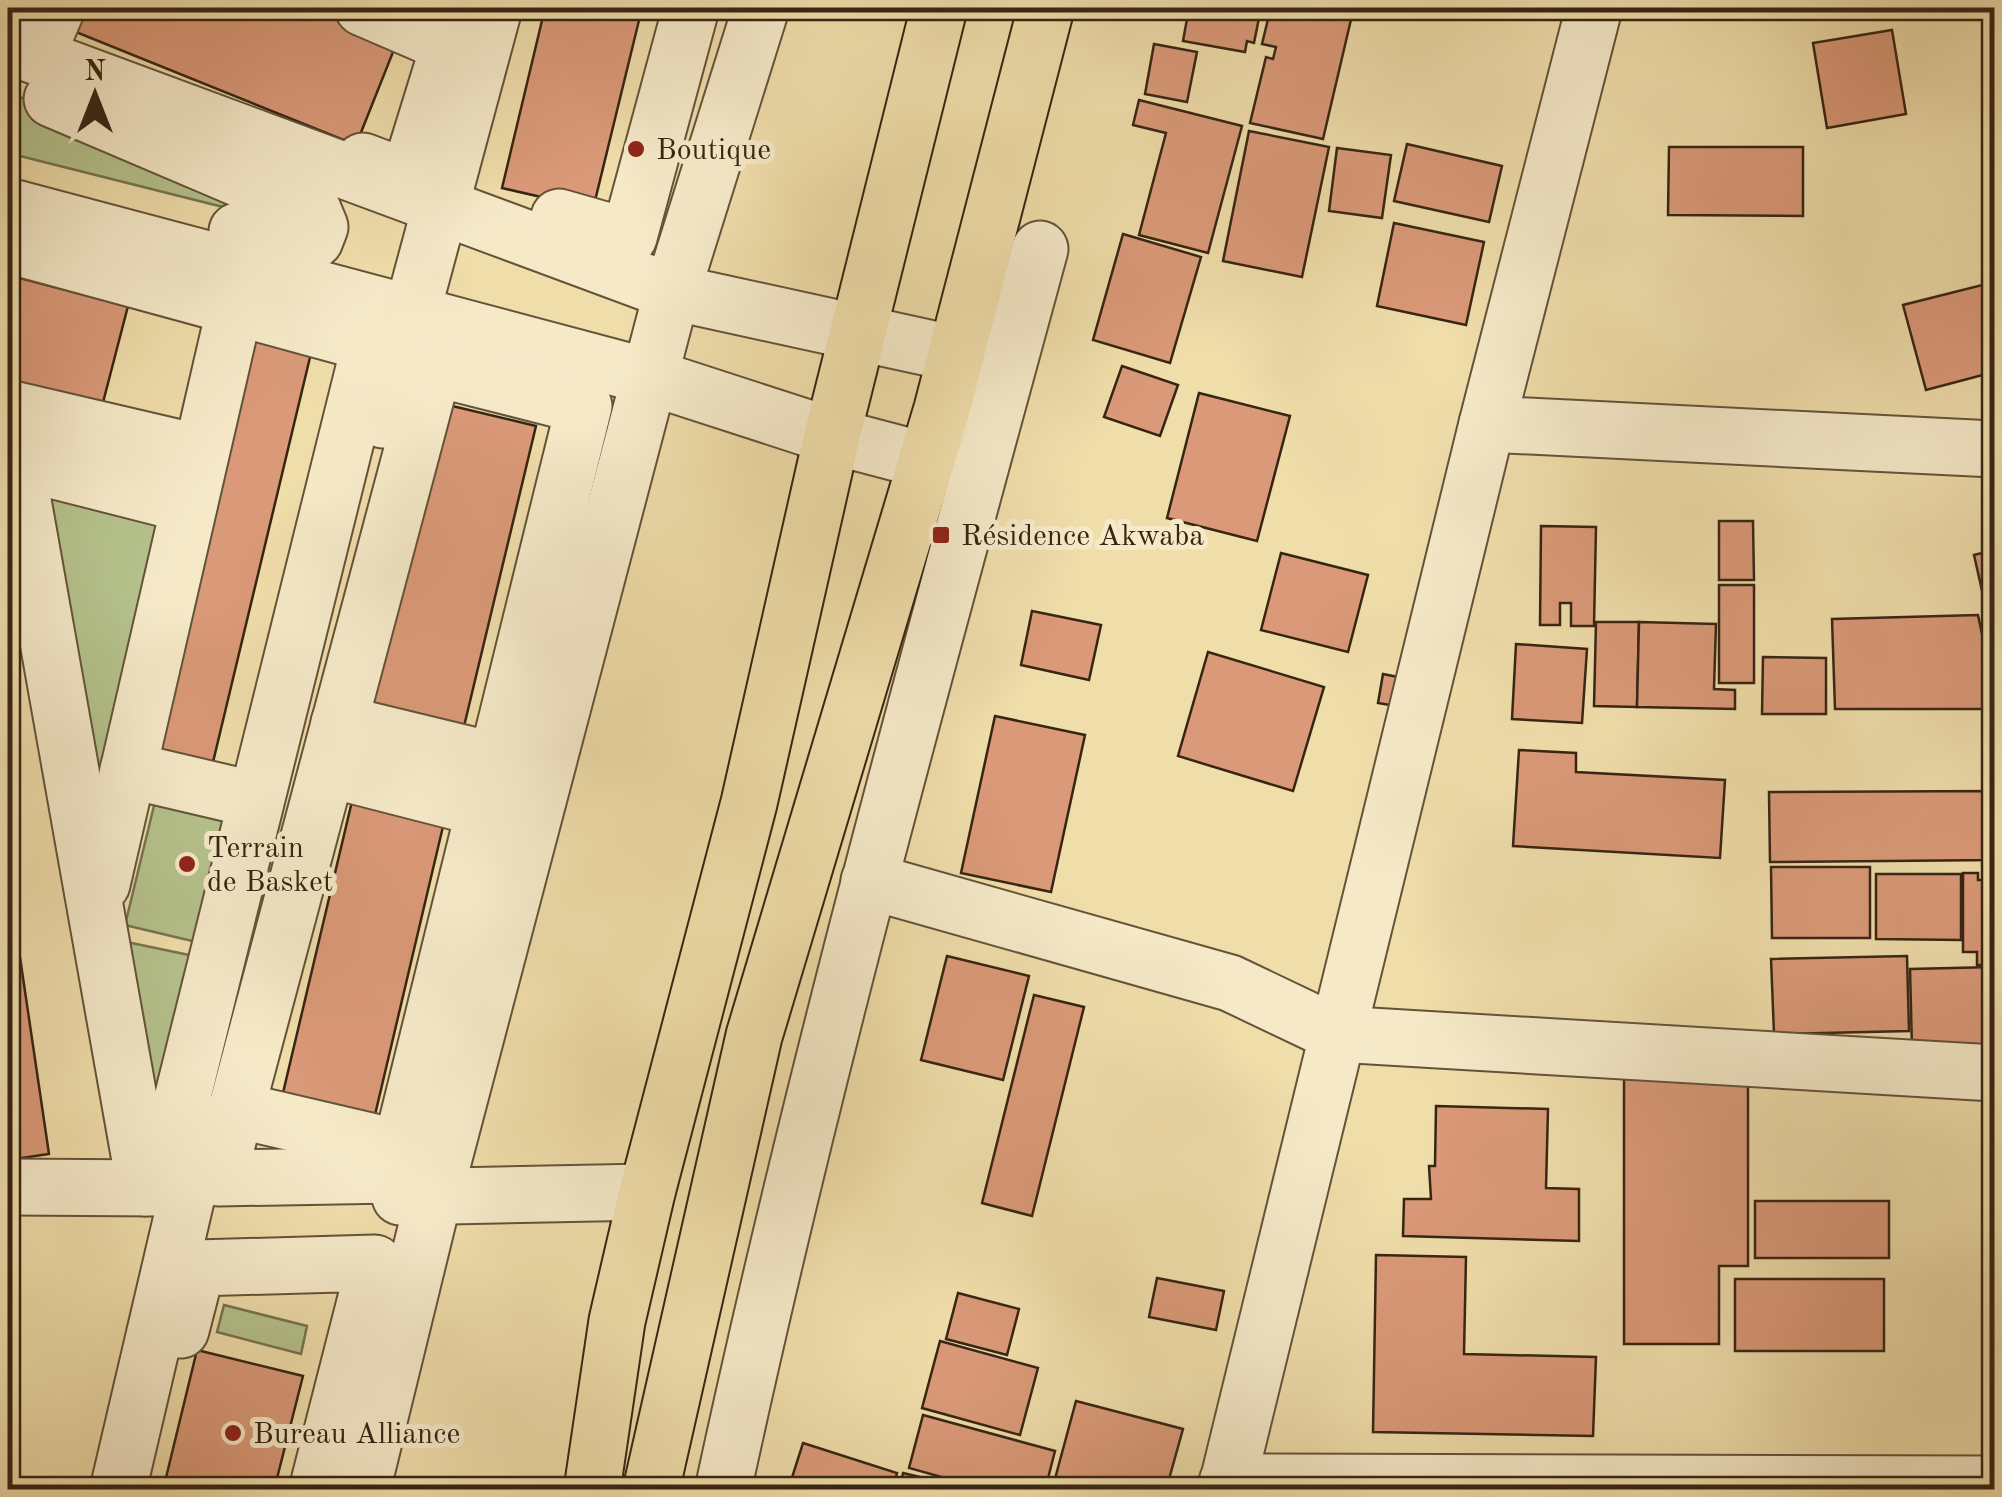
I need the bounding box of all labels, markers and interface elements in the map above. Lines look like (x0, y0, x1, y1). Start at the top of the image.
north arrow (45, 45, 145, 145)
text: N (84, 59, 106, 87)
place label: Boutique (656, 136, 771, 166)
marker: Boutique (625, 138, 647, 160)
place label: Résidence Akwaba (961, 522, 1204, 552)
marker: Résidence Akwaba (930, 524, 952, 546)
place label: Terrain de Basket (207, 834, 333, 898)
marker: Terrain de Basket (176, 853, 198, 875)
place label: Bureau Alliance (253, 1420, 460, 1450)
marker: Bureau Alliance (222, 1422, 244, 1444)

